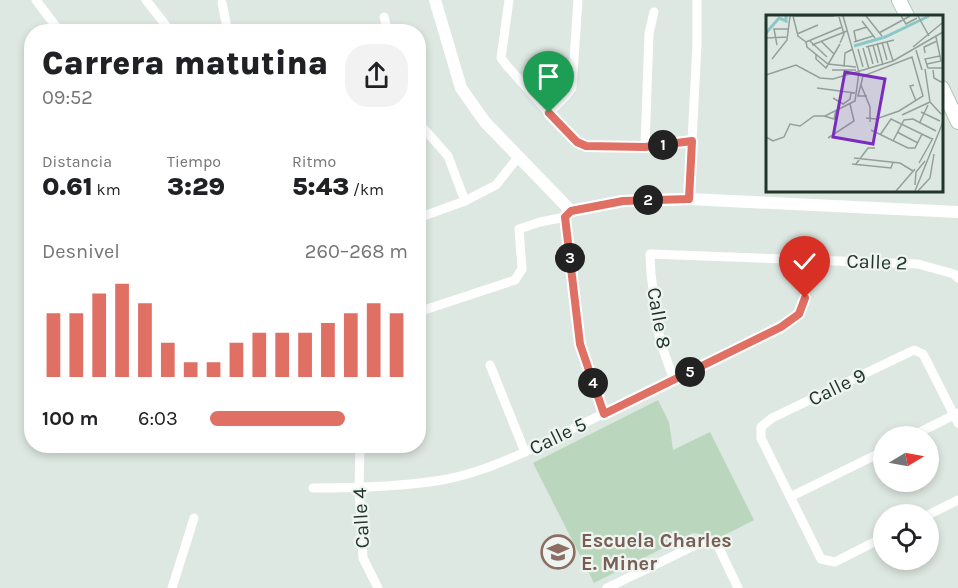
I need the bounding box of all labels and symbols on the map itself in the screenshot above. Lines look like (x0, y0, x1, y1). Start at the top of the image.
inset map (766, 15, 943, 192)
pin (523, 51, 574, 113)
pin: 1 (648, 130, 678, 160)
pin: 2 (633, 185, 663, 215)
pin (779, 236, 830, 298)
pin: 3 (555, 243, 585, 273)
street label: Calle 2 (846, 249, 908, 275)
street label: Calle 8 (642, 286, 676, 350)
pin: 5 (675, 357, 705, 387)
street label: Calle 9 (805, 363, 869, 411)
pin: 4 (578, 368, 608, 398)
street label: Calle 5 (526, 412, 590, 460)
north arrow (873, 426, 939, 492)
street label: Calle 4 (348, 487, 374, 549)
place label: Escuela Charles E. Miner (581, 529, 732, 575)
school or university icon: Escuela Charles E. Miner (540, 534, 576, 570)

